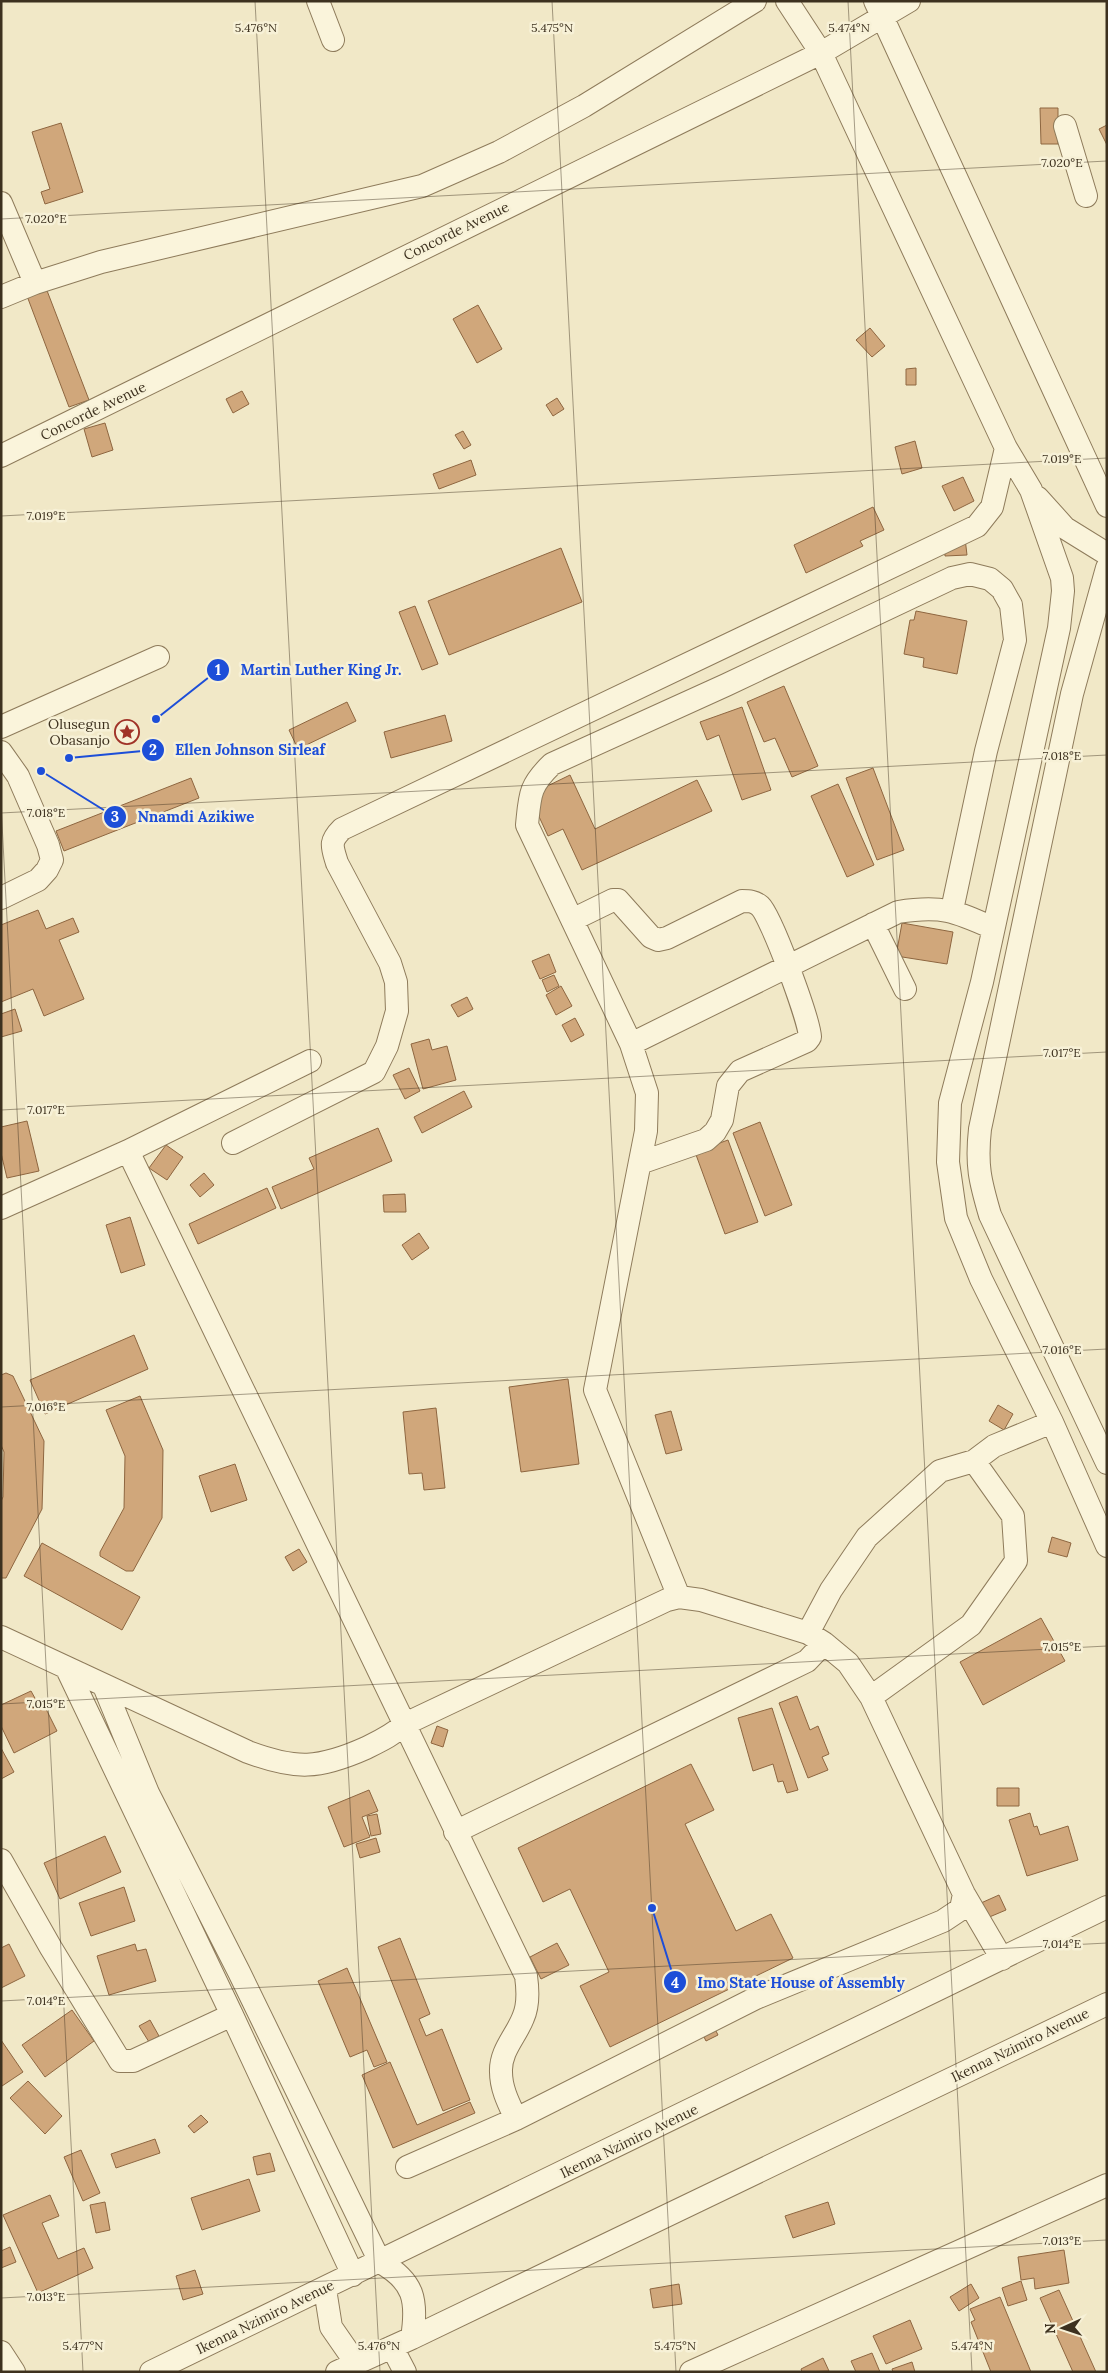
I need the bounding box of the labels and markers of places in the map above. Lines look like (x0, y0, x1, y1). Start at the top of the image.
callout: Martin Luther King Jr. (206, 655, 412, 685)
place label: Olusegun Obasanjo (48, 715, 110, 749)
place icon: Olusegun Obasanjo (114, 719, 140, 745)
callout: Ellen Johnson Sirleaf (140, 735, 335, 765)
callout: Nnamdi Azikiwe (103, 802, 265, 832)
callout: Imo State House of Assembly (662, 1967, 914, 1997)

